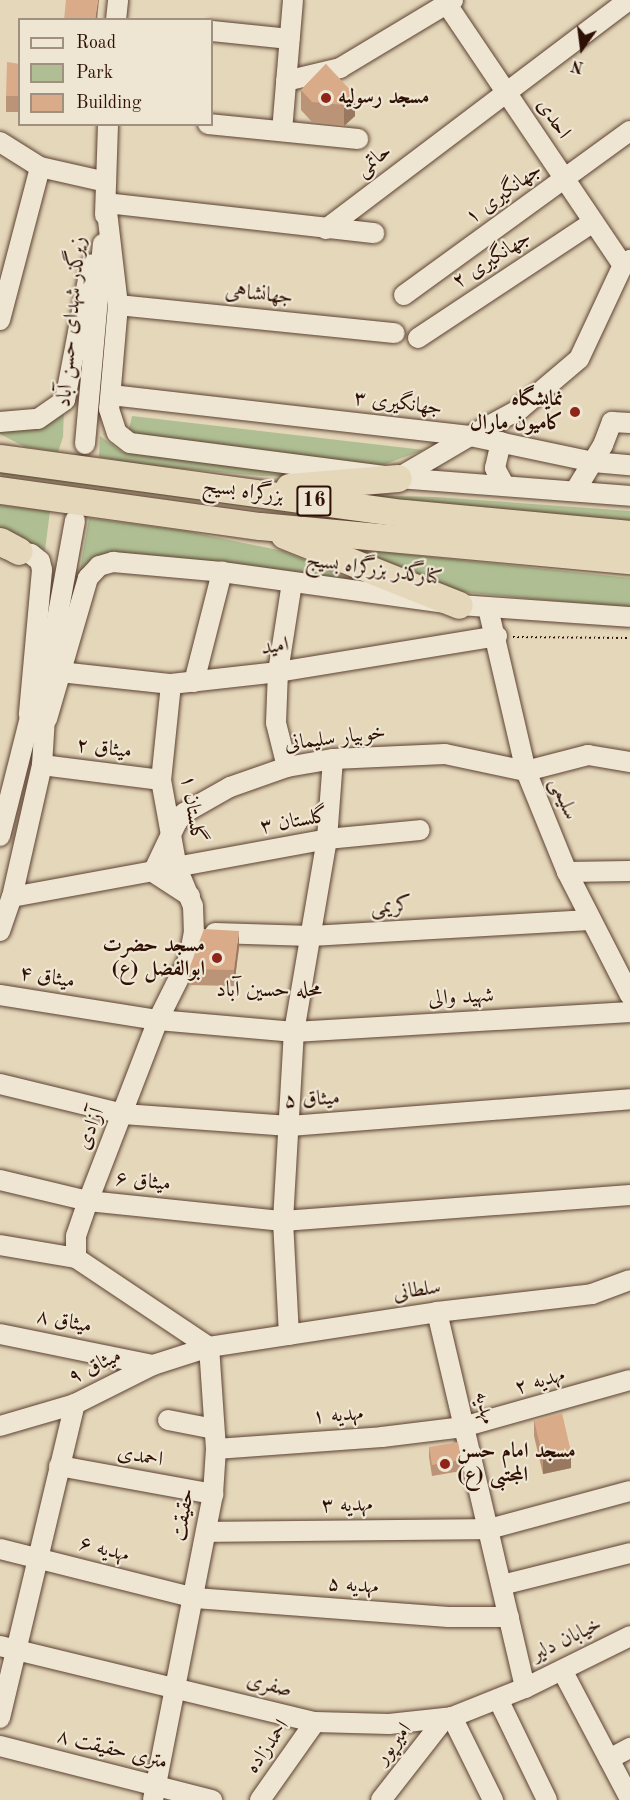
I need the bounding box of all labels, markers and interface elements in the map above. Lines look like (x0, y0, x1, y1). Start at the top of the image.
legend (18, 18, 213, 126)
north arrow (552, 18, 612, 78)
text: Road (76, 34, 116, 52)
text: N (570, 56, 586, 75)
text: Park (76, 64, 113, 82)
place label: مسجد رسولیه (338, 85, 429, 111)
marker: مسجد رسولیه (319, 91, 333, 105)
text: Building (76, 94, 141, 112)
street label: احدی (530, 94, 576, 144)
street label: حاتمی (351, 139, 397, 183)
street label: جهانگیری ۱ (461, 158, 547, 230)
street label: جهانگیری ۲ (448, 225, 536, 295)
street label: زیرگذر شهدای حسن آباد (52, 236, 92, 408)
street label: جهانشاهی (224, 279, 294, 311)
street label: جهانگیری ۳ (352, 386, 444, 422)
place label: نمایشگاه کامیون مارال (470, 387, 563, 437)
marker: نمایشگاه کامیون مارال (568, 405, 582, 419)
street label: بزرگراه بسیج (201, 474, 285, 510)
road number: 16 (296, 484, 332, 518)
street label: کنارگذر بزرگراه بسیج (304, 548, 444, 592)
street label: امید (260, 633, 290, 661)
street label: خوبیار سلیمانی (283, 720, 387, 758)
street label: میثاق ۲ (75, 733, 133, 765)
street label: گلستان ۱ (174, 773, 210, 845)
street label: سلیمی (543, 774, 583, 824)
street label: گلستان ۳ (258, 804, 330, 840)
street label: کریمی (370, 893, 412, 921)
place label: مسجد حضرت ابوالفضل (ع) (102, 933, 205, 983)
marker: مسجد حضرت ابوالفضل (ع) (210, 951, 224, 965)
street label: میثاق ۴ (17, 961, 77, 995)
district label: محله حسین آباد (216, 978, 322, 1004)
street label: شهید والی (427, 984, 495, 1012)
street label: میثاق ۵ (283, 1086, 341, 1114)
street label: آزادی (71, 1104, 111, 1154)
street label: میثاق ۶ (114, 1167, 172, 1197)
street label: سلطانی (392, 1275, 442, 1307)
street label: میثاق ۸ (34, 1304, 94, 1340)
street label: میثاق ۹ (64, 1343, 126, 1391)
street label: مهدیه ۲ (512, 1363, 568, 1401)
street label: مهدیه (468, 1389, 500, 1427)
street label: مهدیه ۱ (312, 1402, 364, 1430)
place label: مسجد امام حسن المجتبی (ع) (457, 1439, 576, 1489)
street label: احمدی (115, 1441, 165, 1473)
marker: مسجد امام حسن المجتبی (ع) (438, 1457, 452, 1471)
street label: حقیقت (167, 1487, 201, 1543)
street label: مهدیه ۳ (321, 1493, 373, 1519)
street label: مهدیه ۶ (76, 1531, 132, 1569)
street label: مهدیه ۵ (327, 1572, 379, 1600)
street label: خیابان دلیر (528, 1612, 606, 1668)
street label: صفری (244, 1668, 294, 1704)
street label: احمدزاده (240, 1715, 296, 1779)
street label: امیرپور (370, 1718, 418, 1770)
street label: ۸ متری حقیقت (54, 1724, 170, 1776)

